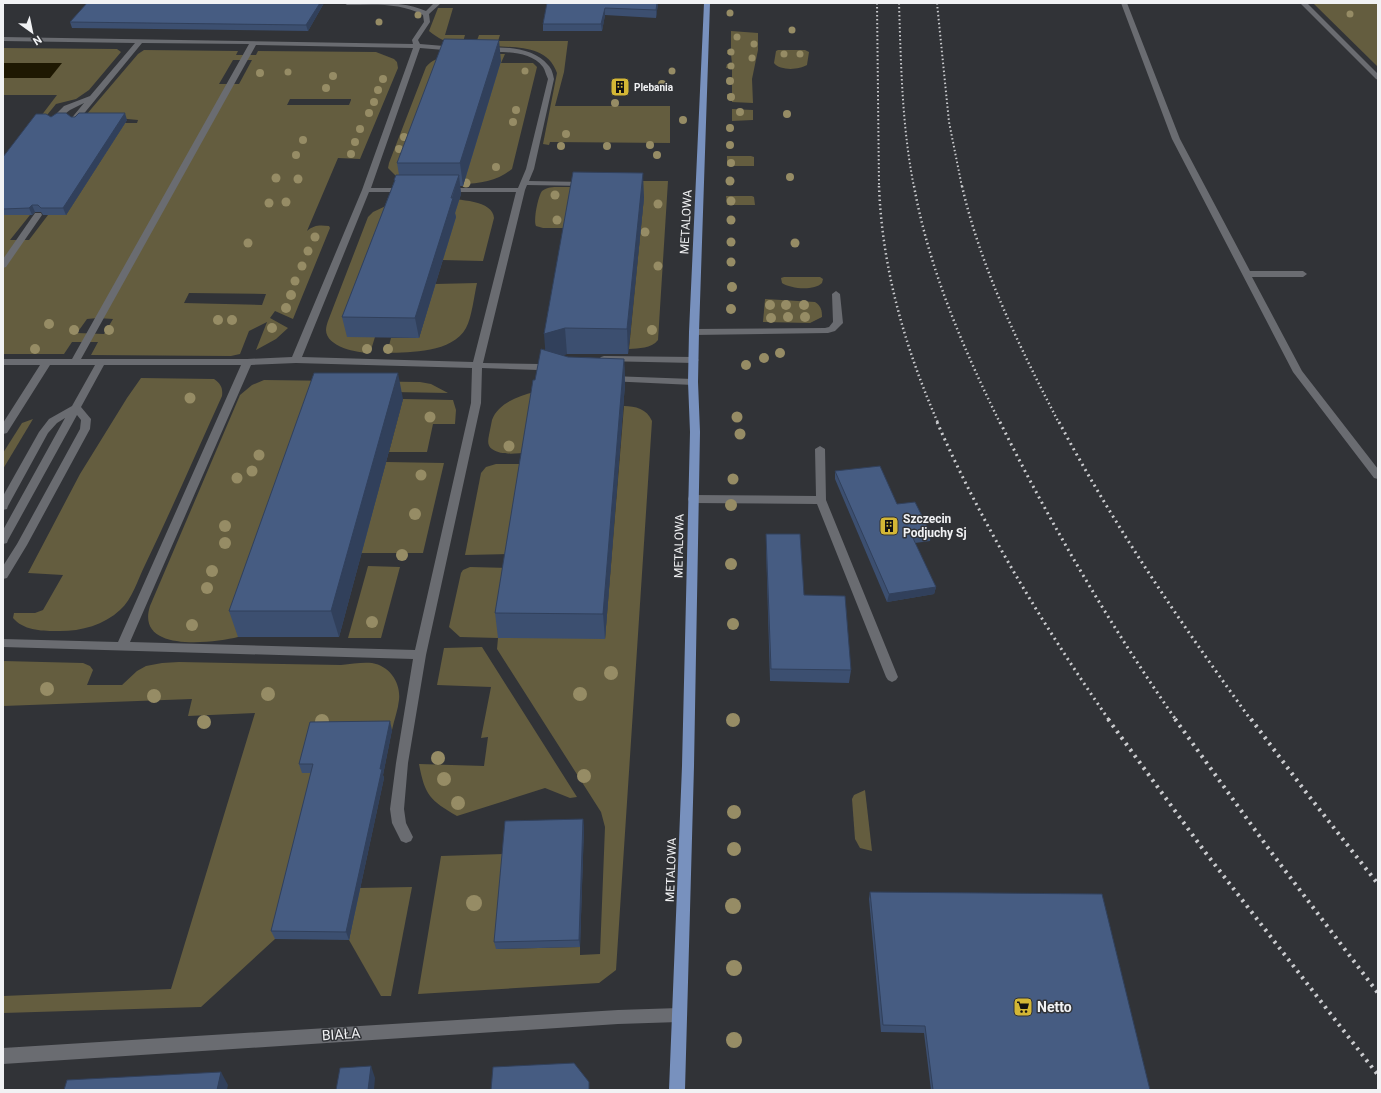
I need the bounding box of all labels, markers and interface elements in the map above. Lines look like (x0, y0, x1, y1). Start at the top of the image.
north arrow (12, 12, 52, 52)
text: N (30, 32, 44, 48)
building icon: Plebania (609, 76, 631, 98)
place label: Plebania (634, 82, 674, 93)
street label: METALOWA (677, 189, 695, 255)
place label: Szczecin Podjuchy Sj (903, 512, 967, 540)
street label: METALOWA (671, 513, 687, 578)
building icon: Szczecin Podjuchy Sj (878, 515, 900, 537)
street label: METALOWA (663, 837, 679, 902)
supermarket icon: Netto (1012, 996, 1034, 1018)
place label: Netto (1037, 999, 1072, 1015)
street label: BIAŁA (321, 1025, 361, 1043)

